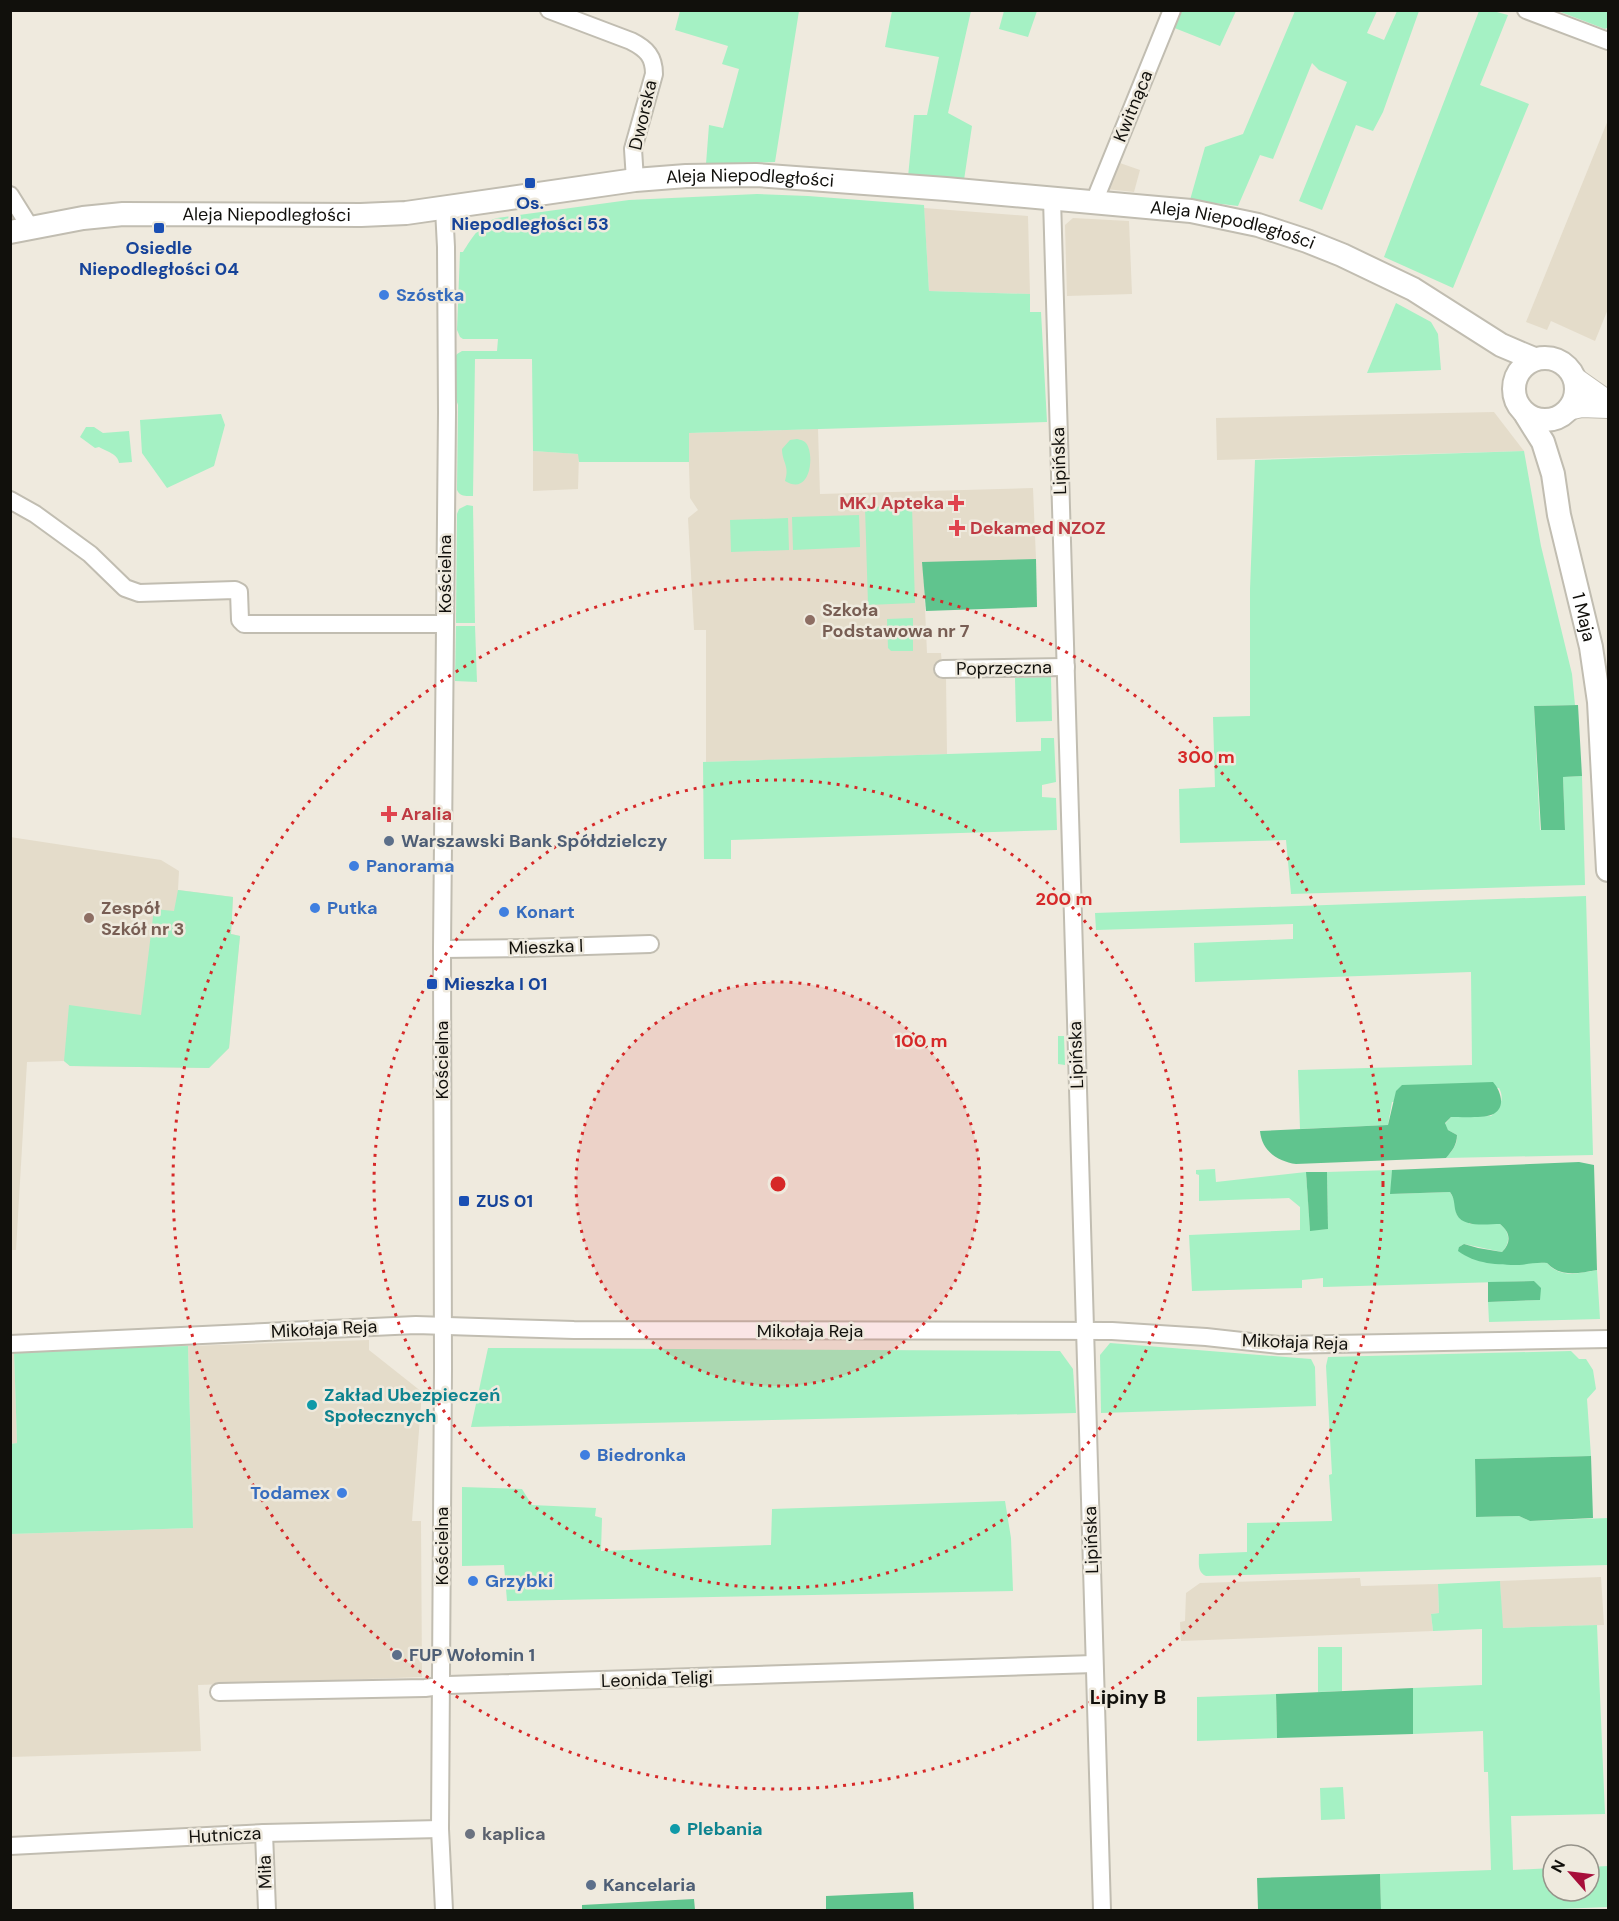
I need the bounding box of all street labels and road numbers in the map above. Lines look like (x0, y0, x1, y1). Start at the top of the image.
street label: Kwitnąca (1108, 67, 1158, 145)
street label: Dworska (623, 78, 663, 152)
street label: Aleja Niepodległości (665, 163, 835, 193)
street label: Aleja Niepodległości (1149, 195, 1319, 255)
street label: Aleja Niepodległości (182, 202, 351, 227)
street label: Lipińska (1046, 427, 1072, 495)
street label: Kościelna (433, 535, 457, 613)
street label: 1 Maja (1566, 590, 1601, 644)
street label: Poprzeczna (956, 655, 1052, 681)
street label: Mieszka I (508, 934, 584, 960)
street label: Kościelna (430, 1021, 454, 1099)
street label: Lipińska (1063, 1021, 1089, 1089)
street label: Mikołaja Reja (270, 1314, 378, 1344)
street label: Mikołaja Reja (757, 1319, 863, 1343)
street label: Mikołaja Reja (1241, 1328, 1349, 1356)
street label: Lipińska (1078, 1506, 1104, 1574)
street label: Kościelna (430, 1507, 454, 1585)
street label: Leonida Teligi (601, 1665, 713, 1693)
street label: Hutnicza (188, 1821, 262, 1849)
street label: Miła (252, 1855, 278, 1889)

